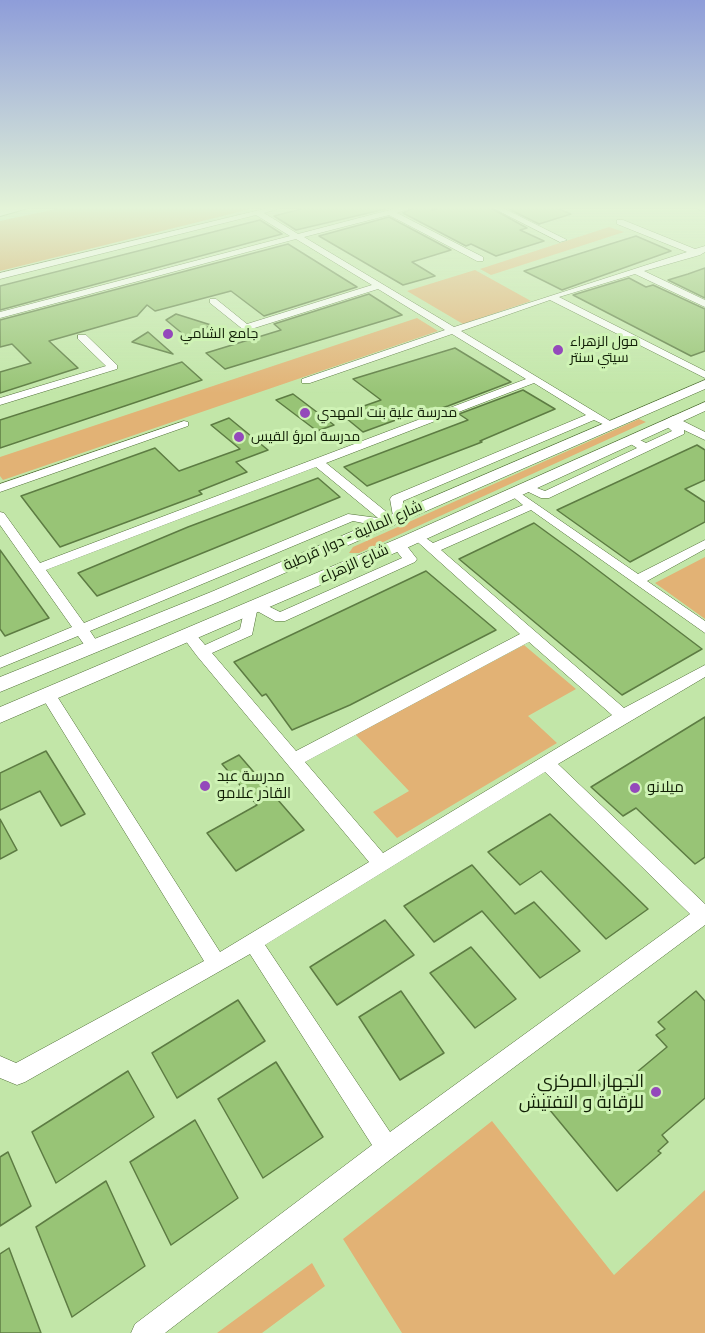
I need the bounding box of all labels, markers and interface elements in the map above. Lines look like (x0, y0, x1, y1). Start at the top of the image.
place label: جامع الشامي (180, 326, 258, 342)
marker: جامع الشامي (161, 327, 175, 341)
place label: مول الزهراء سيتي سنتر (570, 334, 638, 366)
marker: مول الزهراء سيتي سنتر (551, 343, 565, 357)
place label: مدرسة علية بنت المهدي (317, 405, 457, 421)
marker: مدرسة علية بنت المهدي (298, 406, 312, 420)
place label: مدرسة امرؤ القيس (251, 429, 360, 445)
marker: مدرسة امرؤ القيس (232, 430, 246, 444)
street label: شارع المالية - دوار قرطبة (281, 497, 425, 575)
street label: شارع الزهراء (317, 541, 391, 587)
place label: مدرسة عبد القادر علامو (217, 768, 291, 803)
marker: مدرسة عبد القادر علامو (198, 779, 212, 793)
place label: ميلانو (647, 779, 684, 797)
marker: ميلانو (628, 781, 642, 795)
place label: الجهاز المركزي للرقابة و التفتيش (519, 1071, 644, 1114)
marker: الجهاز المركزي للرقابة و التفتيش (649, 1085, 663, 1099)

